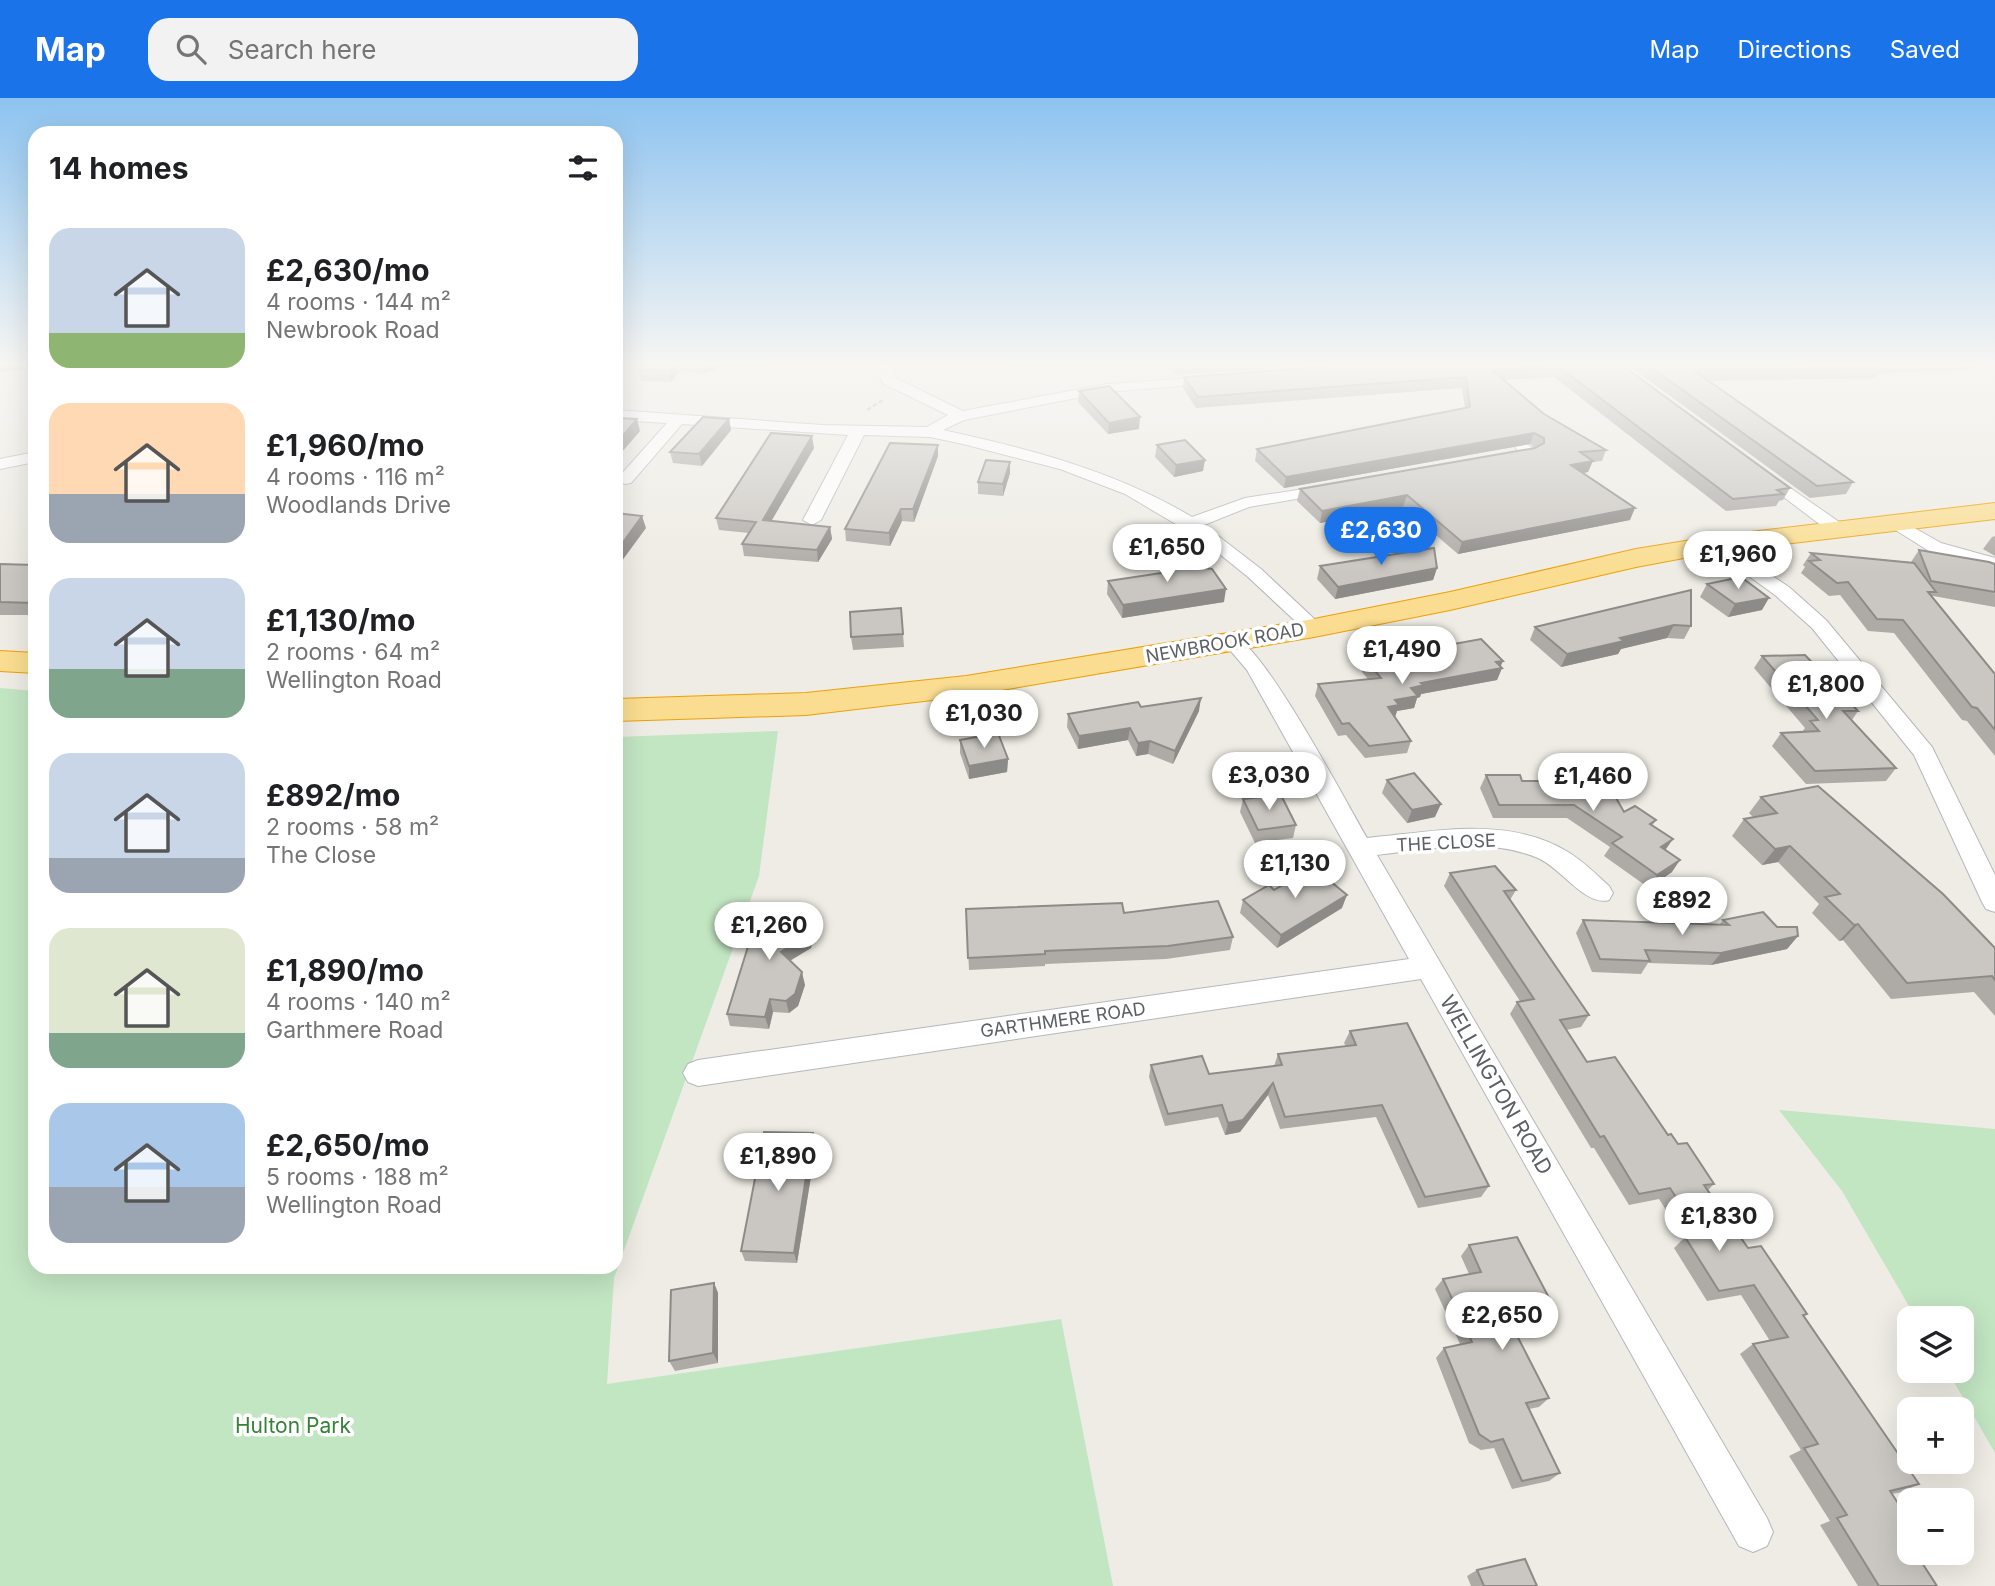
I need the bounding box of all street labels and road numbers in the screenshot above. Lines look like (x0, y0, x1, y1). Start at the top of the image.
street label: NEWBROOK ROAD (1144, 618, 1306, 667)
street label: THE CLOSE (1396, 829, 1496, 856)
street label: WELLINGTON ROAD (1435, 991, 1558, 1179)
street label: GARTHMERE ROAD (979, 998, 1147, 1042)

